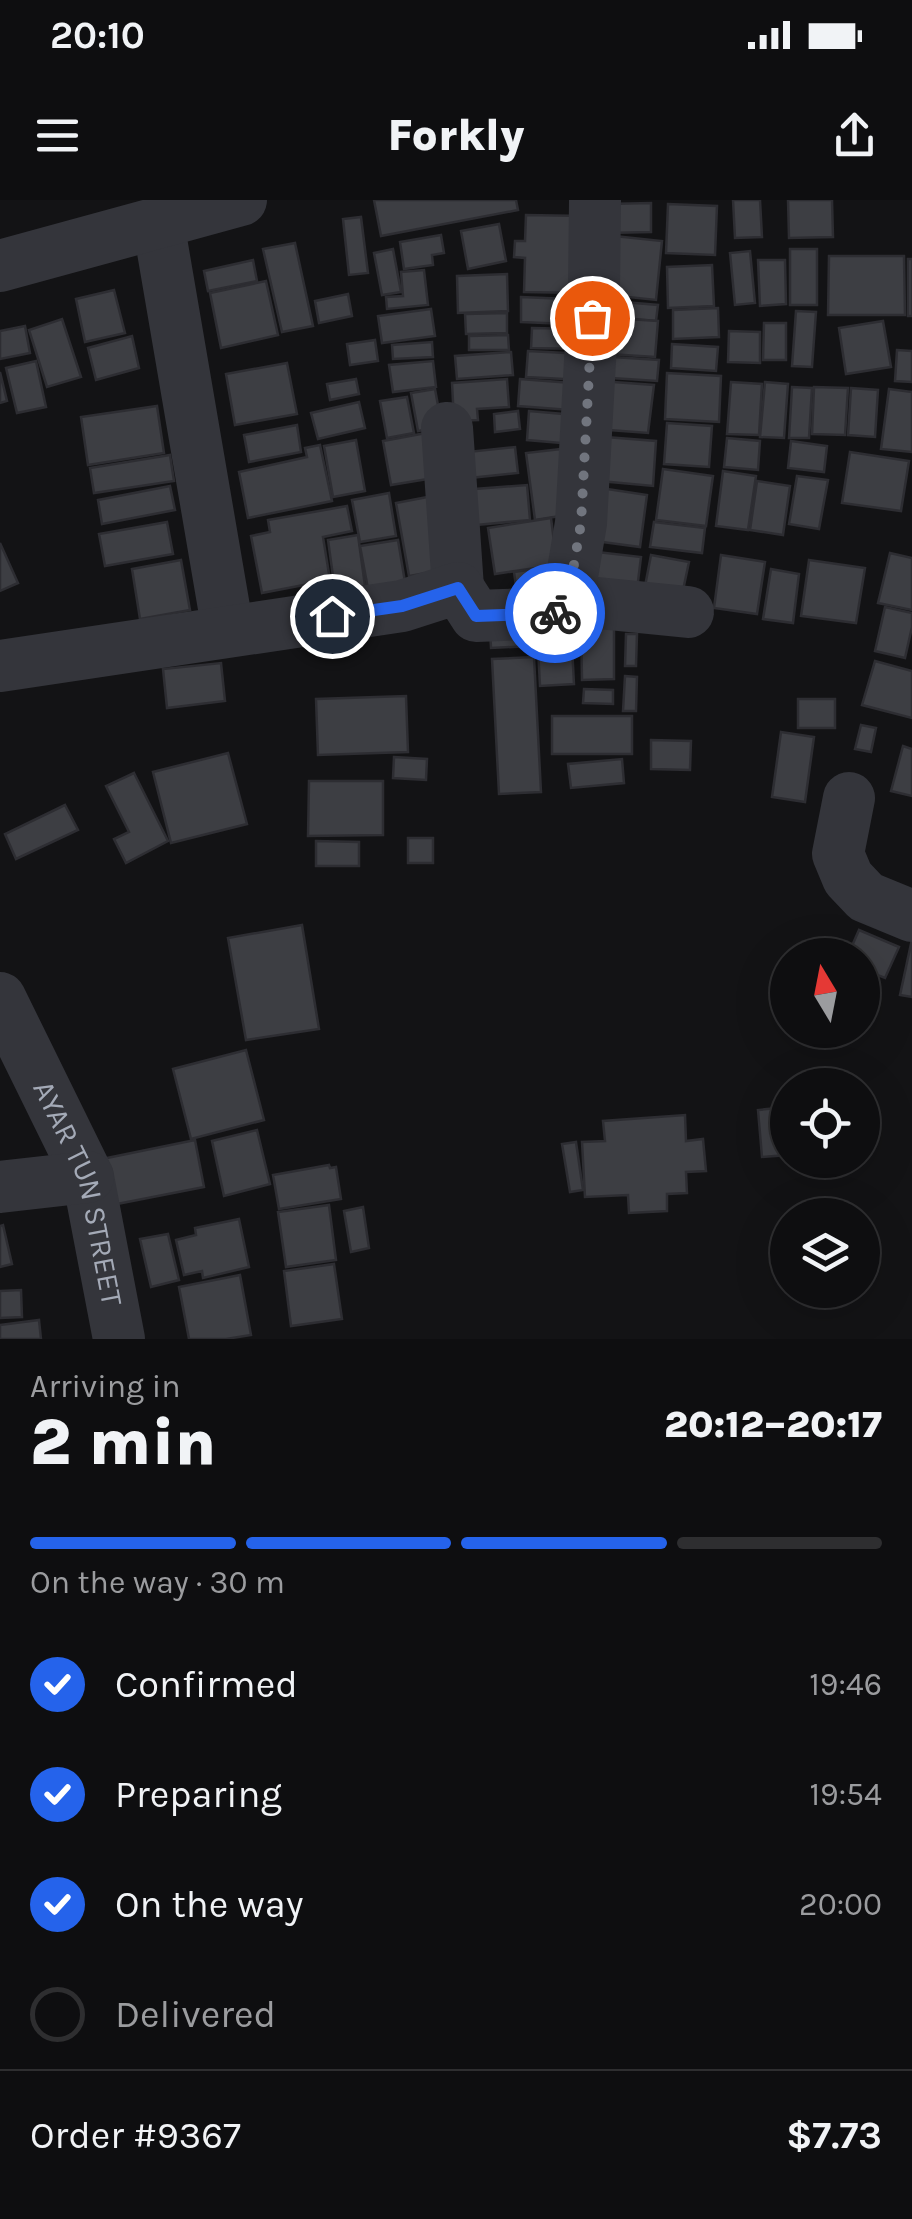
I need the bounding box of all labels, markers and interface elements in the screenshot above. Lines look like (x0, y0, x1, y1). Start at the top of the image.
text: 20:10 (50, 13, 145, 58)
icon: menu (30, 108, 85, 163)
icon: share (827, 108, 882, 163)
text: Forkly (388, 109, 524, 161)
pin (550, 276, 635, 361)
icon: bag (565, 291, 620, 346)
courier (505, 563, 605, 663)
pin (290, 574, 375, 659)
icon: bike (528, 586, 583, 641)
icon: home (305, 589, 360, 644)
north arrow (770, 938, 880, 1048)
map controls (770, 938, 880, 1308)
button: locate (770, 1068, 880, 1178)
street label: AYAR TUN STREET (25, 1074, 130, 1309)
button: layers (770, 1198, 880, 1308)
text: Arriving in (30, 1368, 181, 1405)
text: 20:12–20:17 (664, 1402, 882, 1447)
text: 2 min (30, 1404, 216, 1480)
text: On the way · 30 m (30, 1564, 285, 1601)
icon: check (30, 1657, 85, 1712)
text: Confirmed (115, 1662, 298, 1707)
text: 19:46 (809, 1666, 882, 1703)
icon: check (30, 1767, 85, 1822)
text: Preparing (115, 1772, 282, 1817)
text: 19:54 (810, 1776, 882, 1813)
icon: check (30, 1877, 85, 1932)
text: On the way (115, 1882, 303, 1927)
text: 20:00 (799, 1886, 882, 1923)
text: Delivered (115, 1992, 276, 2037)
text: Order #9367 (30, 2113, 241, 2158)
text: $7.73 (786, 2113, 882, 2158)

